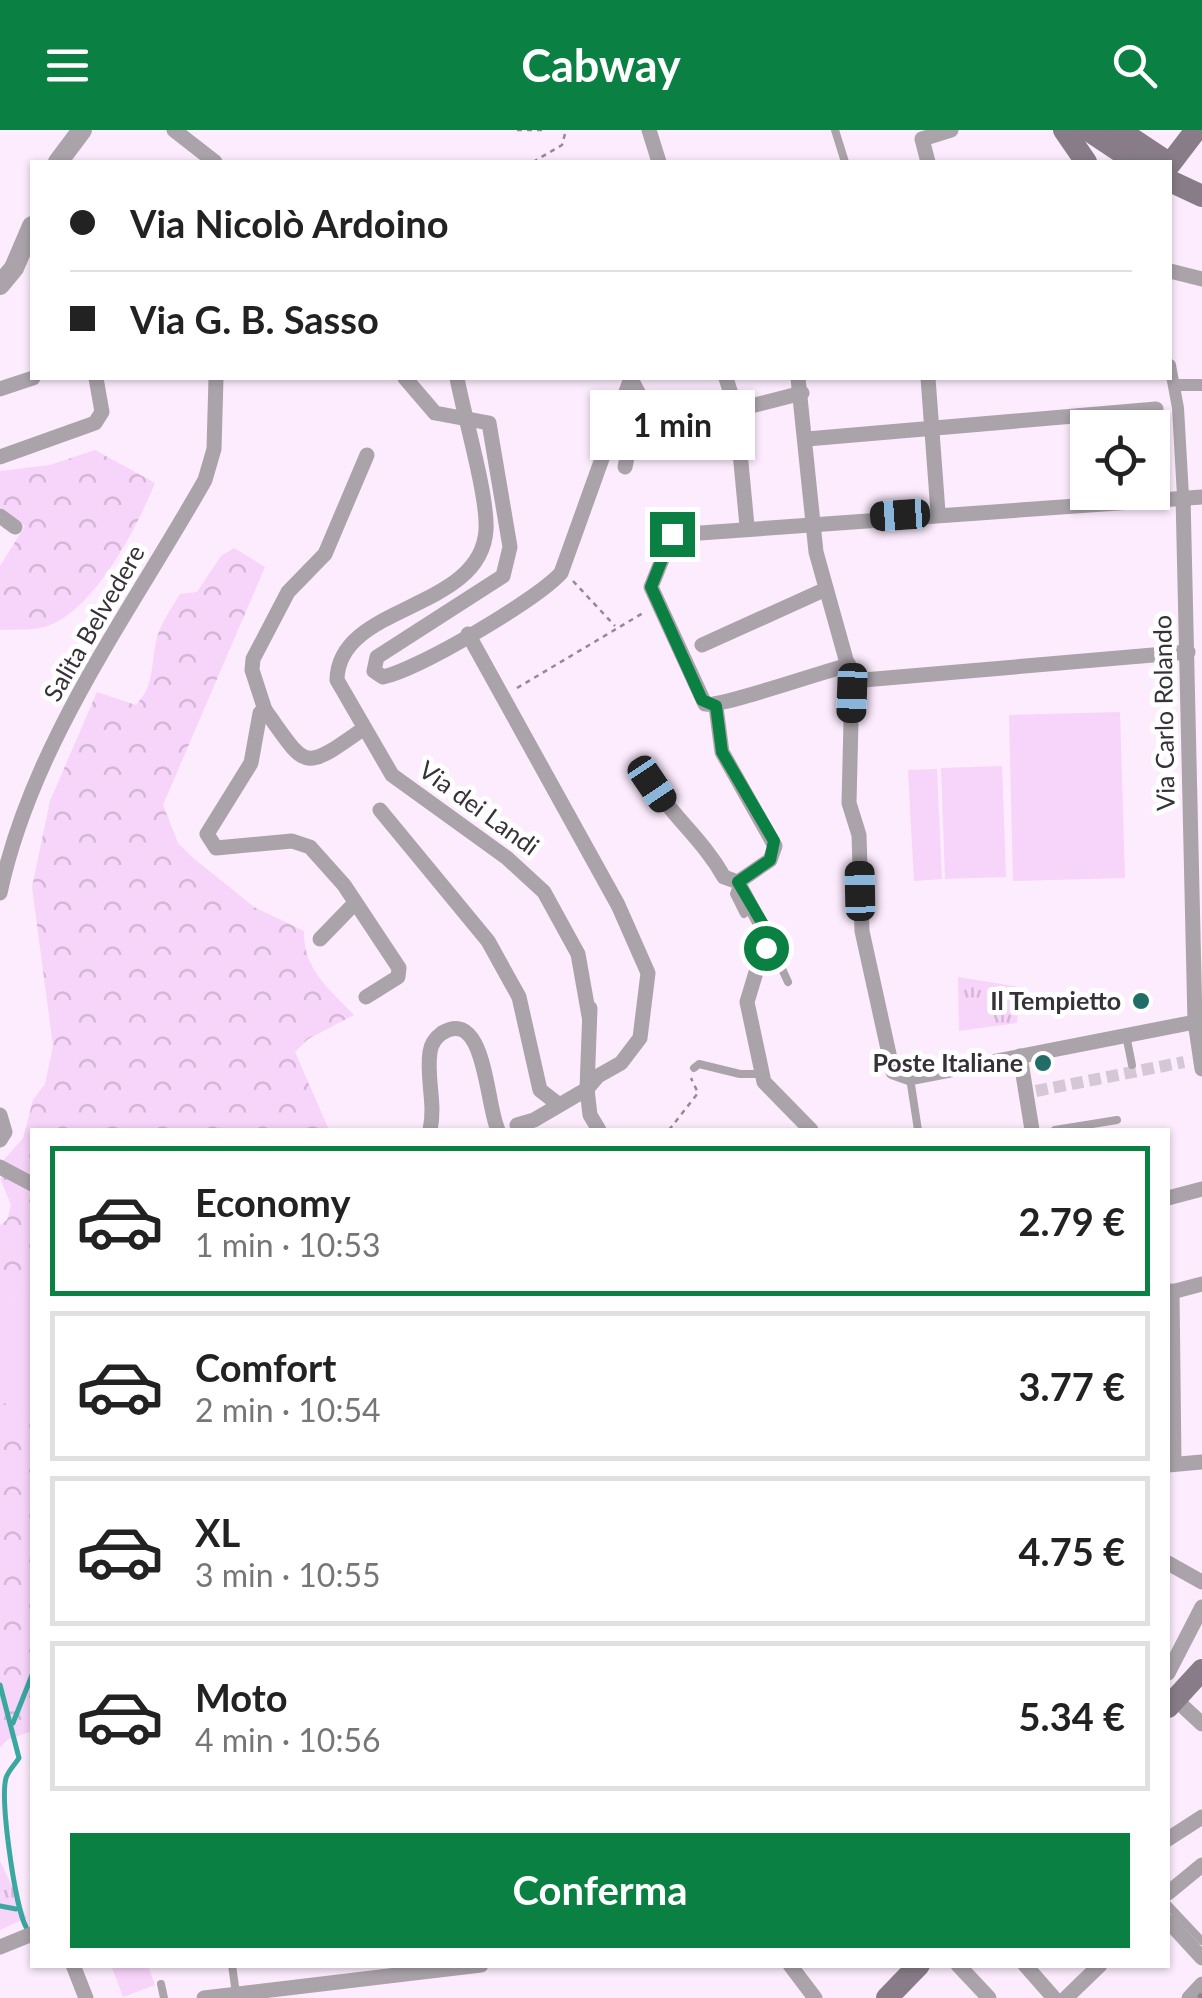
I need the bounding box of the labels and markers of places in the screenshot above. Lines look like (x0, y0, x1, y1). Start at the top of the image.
place label: Il Tempietto (990, 985, 1121, 1015)
marker: Il Tempietto (1130, 990, 1152, 1012)
place label: Poste Italiane (872, 1047, 1023, 1077)
marker: Poste Italiane (1032, 1052, 1054, 1074)

